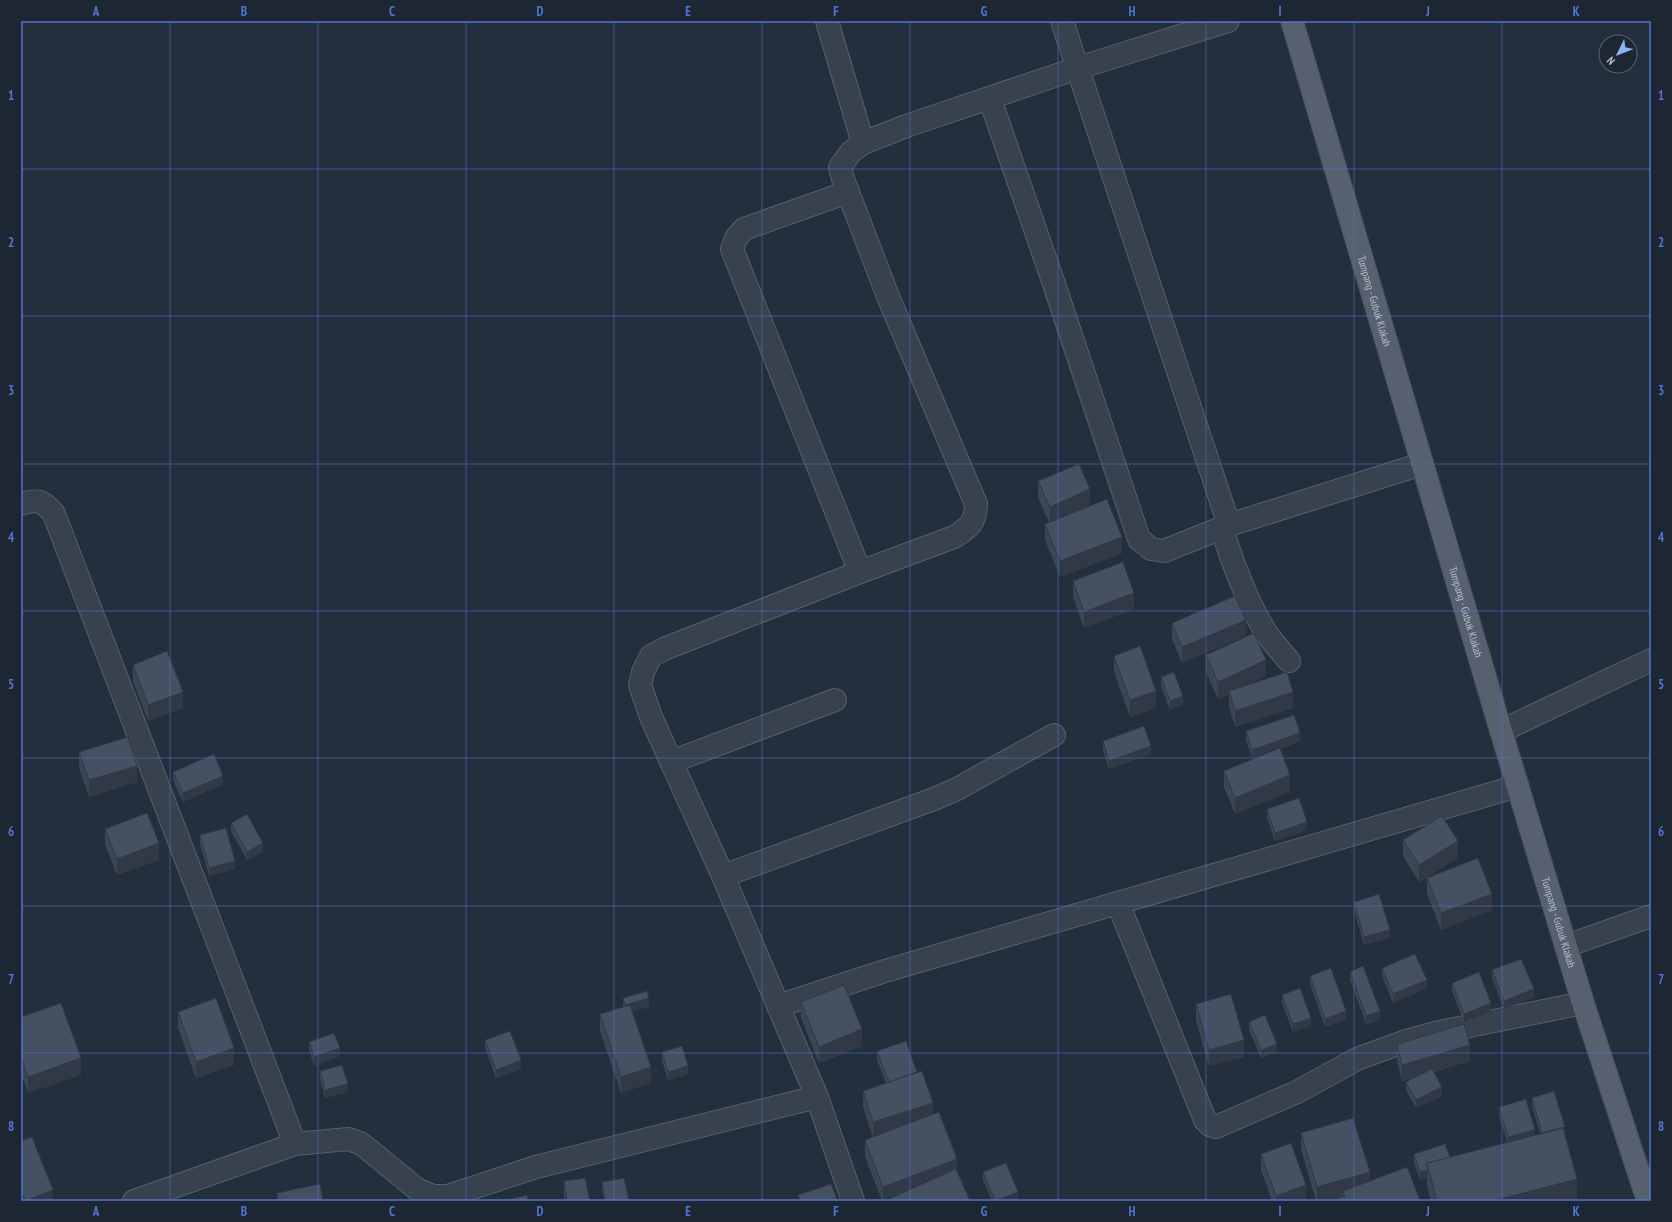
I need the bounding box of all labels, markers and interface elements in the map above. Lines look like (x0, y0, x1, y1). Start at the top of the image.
text: A (92, 3, 100, 20)
text: B (241, 3, 247, 20)
text: C (389, 3, 395, 20)
text: D (537, 3, 544, 20)
text: E (685, 3, 691, 20)
text: F (833, 3, 839, 20)
text: G (981, 3, 988, 20)
text: H (1129, 3, 1136, 20)
text: I (1278, 3, 1282, 20)
text: J (1425, 3, 1430, 20)
text: K (1573, 3, 1580, 20)
north arrow (1598, 34, 1638, 74)
text: N (1604, 54, 1618, 68)
text: 1 (8, 87, 14, 104)
text: 1 (1658, 87, 1664, 104)
text: 2 (8, 234, 14, 251)
text: 2 (1658, 234, 1664, 251)
street label: Tumpang - Gubuk Klakah (1354, 254, 1394, 348)
text: 3 (8, 382, 14, 399)
text: 3 (1658, 382, 1664, 399)
text: 4 (8, 529, 15, 546)
text: 4 (1658, 529, 1665, 546)
street label: Tumpang - Gubuk Klakah (1446, 565, 1486, 659)
text: 5 (8, 676, 14, 693)
text: 5 (1658, 676, 1664, 693)
text: 6 (8, 823, 14, 840)
text: 6 (1658, 823, 1664, 840)
street label: Tumpang - Gubuk Klakah (1538, 875, 1579, 969)
text: 7 (8, 971, 14, 988)
text: 7 (1658, 971, 1664, 988)
text: 8 (8, 1118, 14, 1135)
text: 8 (1658, 1118, 1664, 1135)
text: A (92, 1203, 100, 1220)
text: B (241, 1203, 247, 1220)
text: C (389, 1203, 395, 1220)
text: D (537, 1203, 544, 1220)
text: E (685, 1203, 691, 1220)
text: F (833, 1203, 839, 1220)
text: G (981, 1203, 988, 1220)
text: H (1129, 1203, 1136, 1220)
text: I (1278, 1203, 1282, 1220)
text: J (1425, 1203, 1430, 1220)
text: K (1573, 1203, 1580, 1220)

